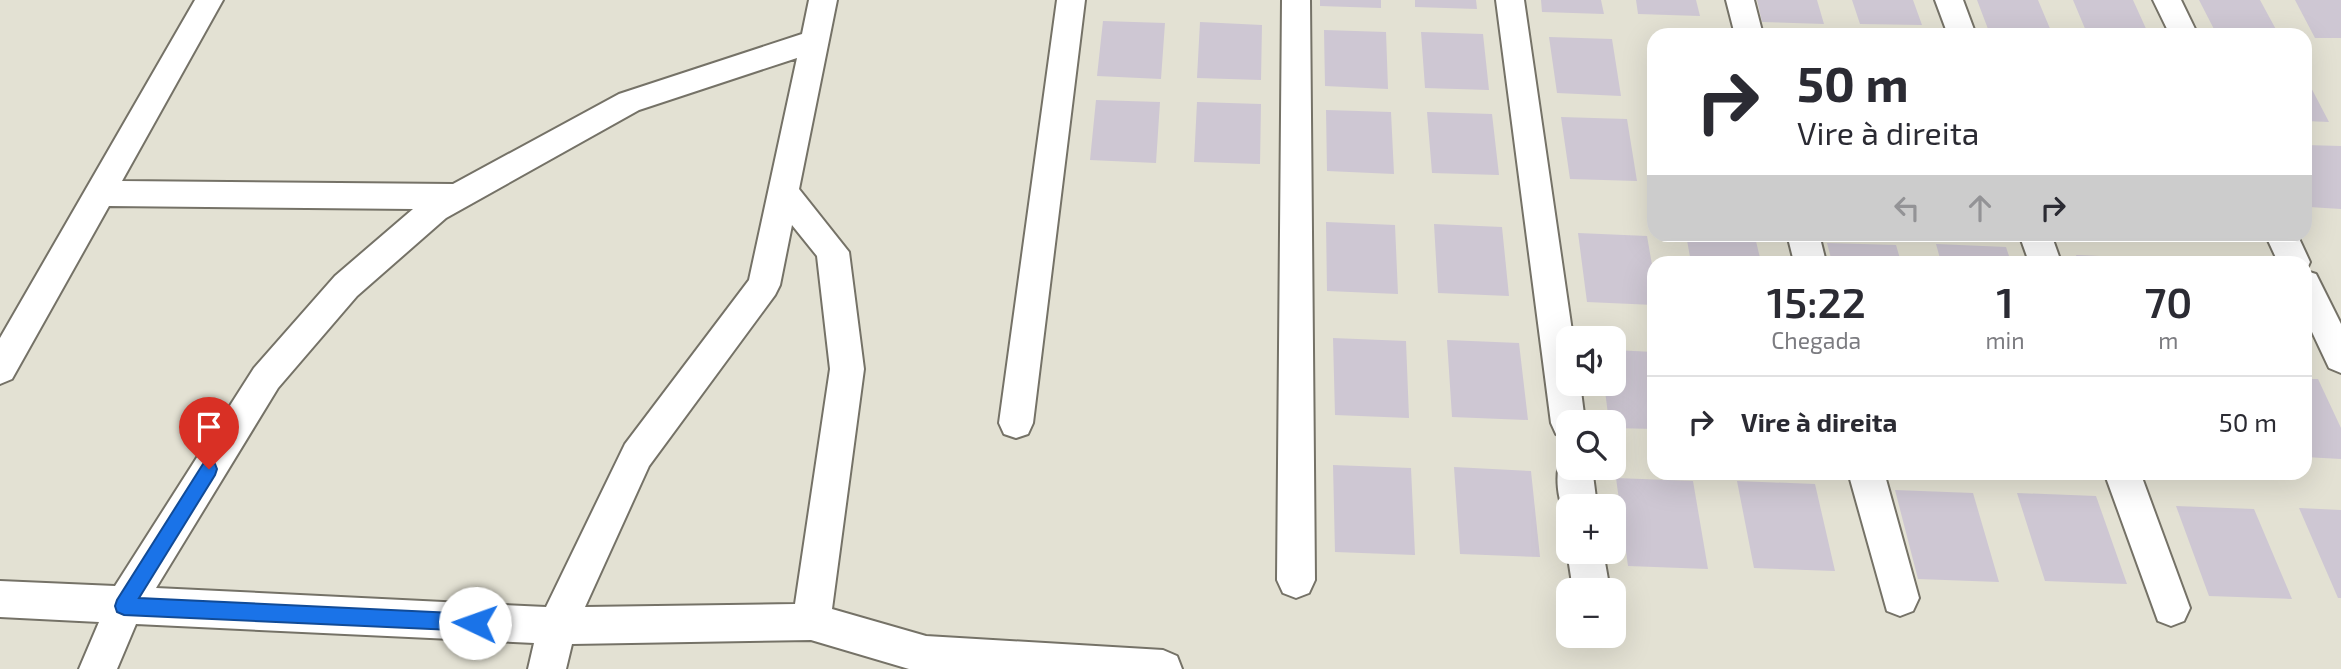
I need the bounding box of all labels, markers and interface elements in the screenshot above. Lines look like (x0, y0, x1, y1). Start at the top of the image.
text: 50 m (1797, 53, 1909, 112)
icon: right (1682, 56, 1773, 147)
text: Vire à direita (1797, 113, 1979, 151)
icon: left (1888, 189, 1926, 227)
icon: ahead (1961, 189, 1999, 227)
icon: right (2034, 189, 2072, 227)
text: 15:22 (1767, 276, 1866, 326)
text: 1 (1996, 276, 2014, 326)
text: 70 (2144, 276, 2192, 326)
map controls (1556, 326, 1626, 648)
button: sound (1556, 326, 1626, 396)
text: Chegada (1771, 326, 1861, 354)
text: min (1985, 326, 2025, 354)
text: m (2158, 326, 2178, 354)
pin (179, 397, 239, 469)
icon: right (1682, 403, 1720, 441)
text: Vire à direita (1741, 406, 1897, 437)
text: 50 m (2219, 406, 2277, 437)
icon: arrive (190, 408, 228, 446)
button: search (1556, 410, 1626, 480)
button: + (1556, 494, 1626, 564)
button: − (1556, 578, 1626, 648)
position arrow (438, 586, 512, 660)

